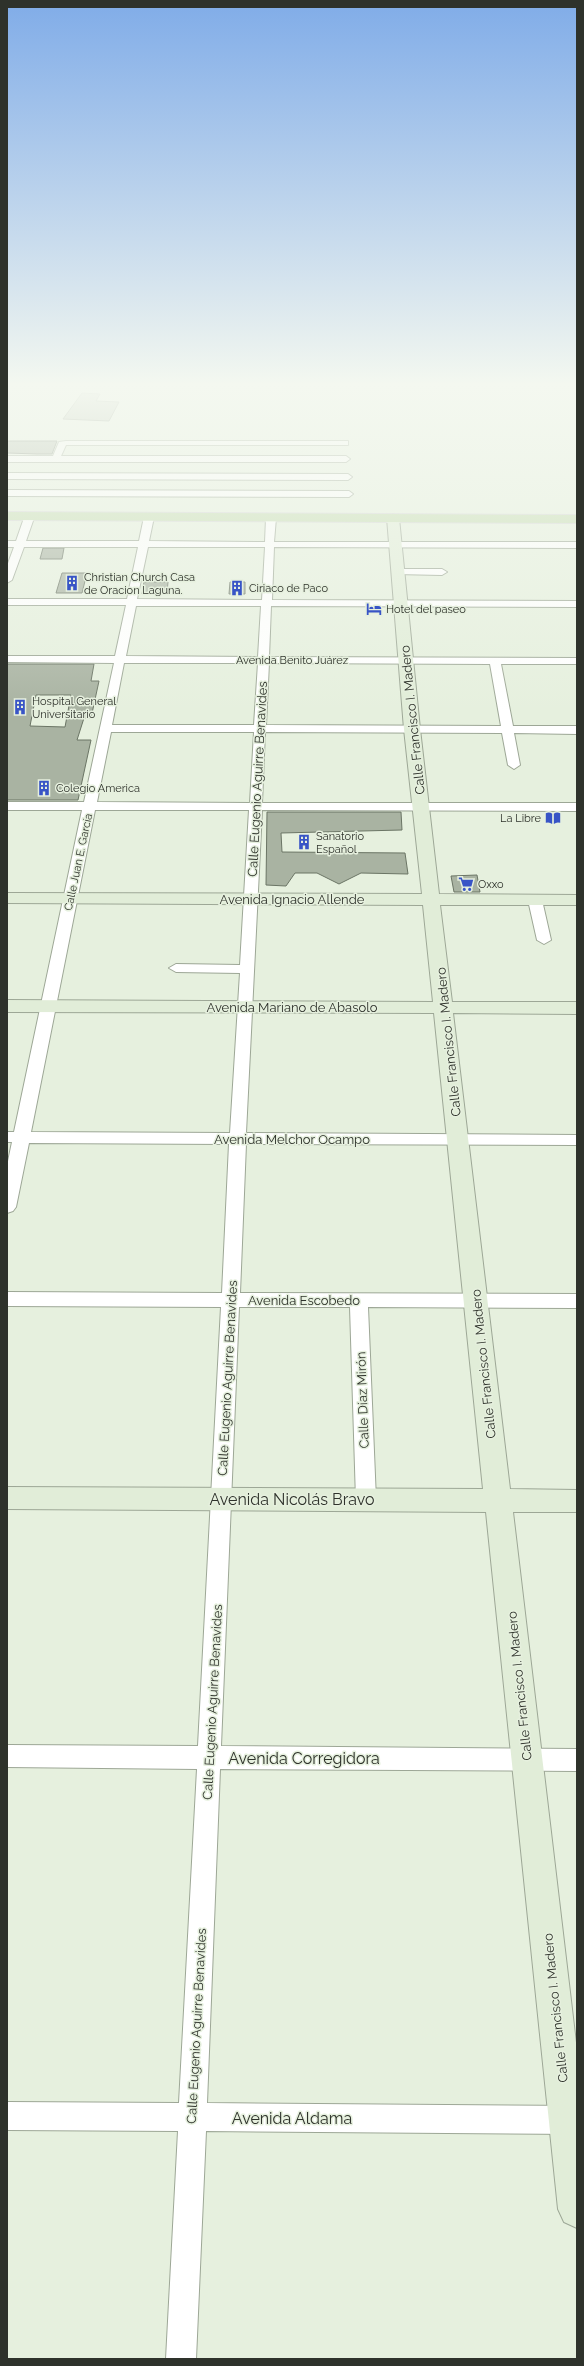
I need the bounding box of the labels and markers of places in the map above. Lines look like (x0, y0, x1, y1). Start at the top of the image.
place label: Christian Church Casa de Oracion Laguna. (84, 571, 195, 597)
building icon: Christian Church Casa de Oracion Laguna. (63, 574, 81, 592)
building icon: Ciriaco de Paco (228, 579, 246, 597)
place label: Ciriaco de Paco (249, 582, 328, 595)
hotel icon: Hotel del paseo (365, 600, 383, 618)
place label: Hotel del paseo (386, 603, 466, 616)
place label: Hospital General Universitario (32, 695, 116, 721)
building icon: Hospital General Universitario (11, 698, 29, 716)
building icon: Colegio America (35, 779, 53, 797)
place label: Colegio America (56, 782, 140, 795)
library icon: La Libre (544, 809, 562, 827)
place label: La Libre (500, 812, 542, 825)
place label: Sanatorio Español (316, 830, 364, 856)
building icon: Sanatorio Español (295, 833, 313, 851)
supermarket icon: Oxxo (457, 875, 475, 893)
place label: Oxxo (478, 878, 504, 891)

